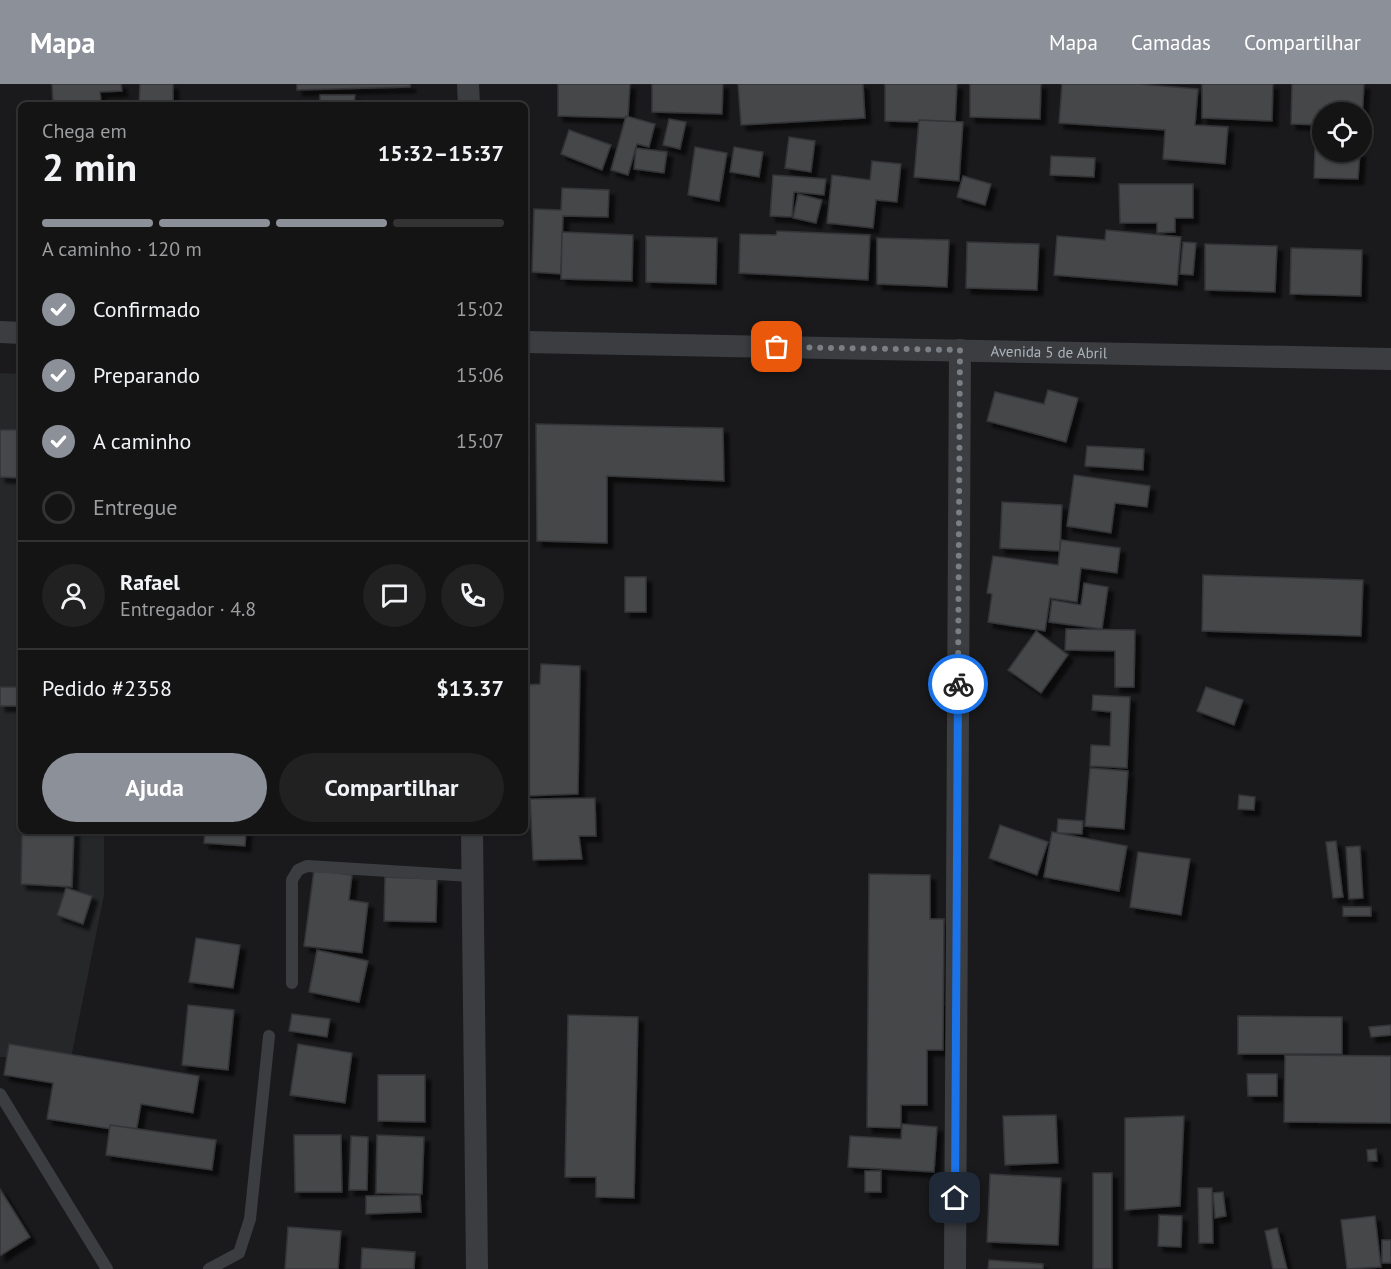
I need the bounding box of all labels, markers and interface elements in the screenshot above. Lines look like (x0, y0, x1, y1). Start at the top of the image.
text: Mapa (30, 24, 95, 61)
text: Mapa (1049, 29, 1098, 56)
text: Camadas (1131, 29, 1211, 56)
text: Compartilhar (1244, 29, 1361, 56)
map controls (1312, 102, 1372, 162)
button: locate (1312, 102, 1372, 162)
text: Chega em (42, 118, 127, 144)
text: 15:32–15:37 (378, 139, 504, 167)
text: 2 min (42, 141, 137, 192)
text: A caminho · 120 m (42, 236, 202, 262)
icon: check (42, 293, 75, 326)
text: Confirmado (93, 295, 200, 323)
text: 15:02 (456, 296, 504, 322)
pin (751, 321, 802, 372)
icon: bag (760, 330, 793, 363)
street label: Avenida 5 de Abril (990, 341, 1108, 362)
icon: check (42, 359, 75, 392)
text: Preparando (93, 361, 200, 389)
text: 15:06 (456, 362, 504, 388)
icon: check (42, 425, 75, 458)
text: A caminho (93, 427, 191, 455)
text: 15:07 (456, 428, 504, 454)
text: Entregue (93, 493, 178, 521)
button: person (42, 564, 105, 627)
button: chat (363, 564, 426, 627)
button: phone (441, 564, 504, 627)
text: Rafael (120, 568, 180, 596)
text: Entregador · 4.8 (120, 596, 256, 622)
courier (928, 654, 988, 714)
icon: bike (942, 668, 975, 701)
text: Pedido #2358 (42, 674, 172, 702)
text: $13.37 (436, 674, 504, 702)
button: Ajuda (42, 753, 267, 822)
button: Compartilhar (279, 753, 504, 822)
pin (929, 1172, 980, 1223)
icon: home (938, 1181, 971, 1214)

